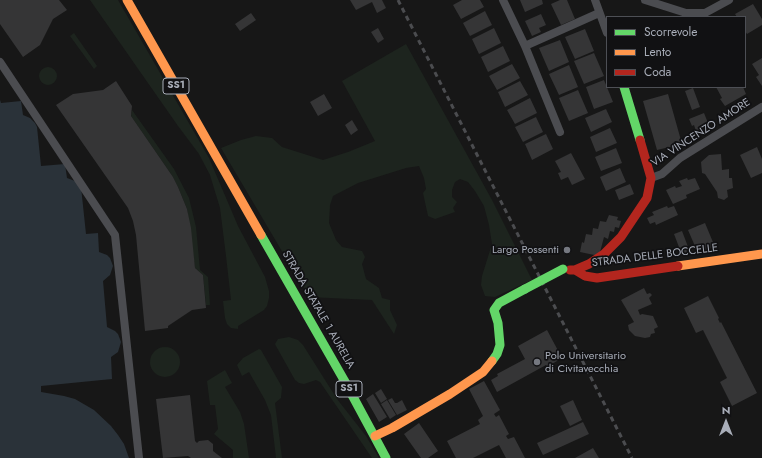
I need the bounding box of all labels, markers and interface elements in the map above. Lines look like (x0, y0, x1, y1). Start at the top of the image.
legend (606, 16, 746, 88)
text: Scorrevole (644, 23, 698, 41)
text: Lento (644, 43, 671, 61)
text: Coda (644, 63, 671, 81)
road number: SS1 (163, 78, 189, 94)
street label: VIA VINCENZO AMORE (649, 96, 753, 170)
street label: STRADA DELLE BOCCELLE (591, 242, 719, 270)
place label: Largo Possenti (492, 243, 559, 257)
marker: Largo Possenti (562, 245, 572, 255)
street label: STRADA STATALE 1 AURELIA (279, 249, 357, 371)
place label: Polo Universitario di Civitavecchia (545, 349, 626, 375)
marker: Polo Universitario di Civitavecchia (532, 357, 542, 367)
road number: SS1 (336, 381, 362, 397)
north arrow (706, 402, 746, 442)
text: N (722, 402, 730, 418)

